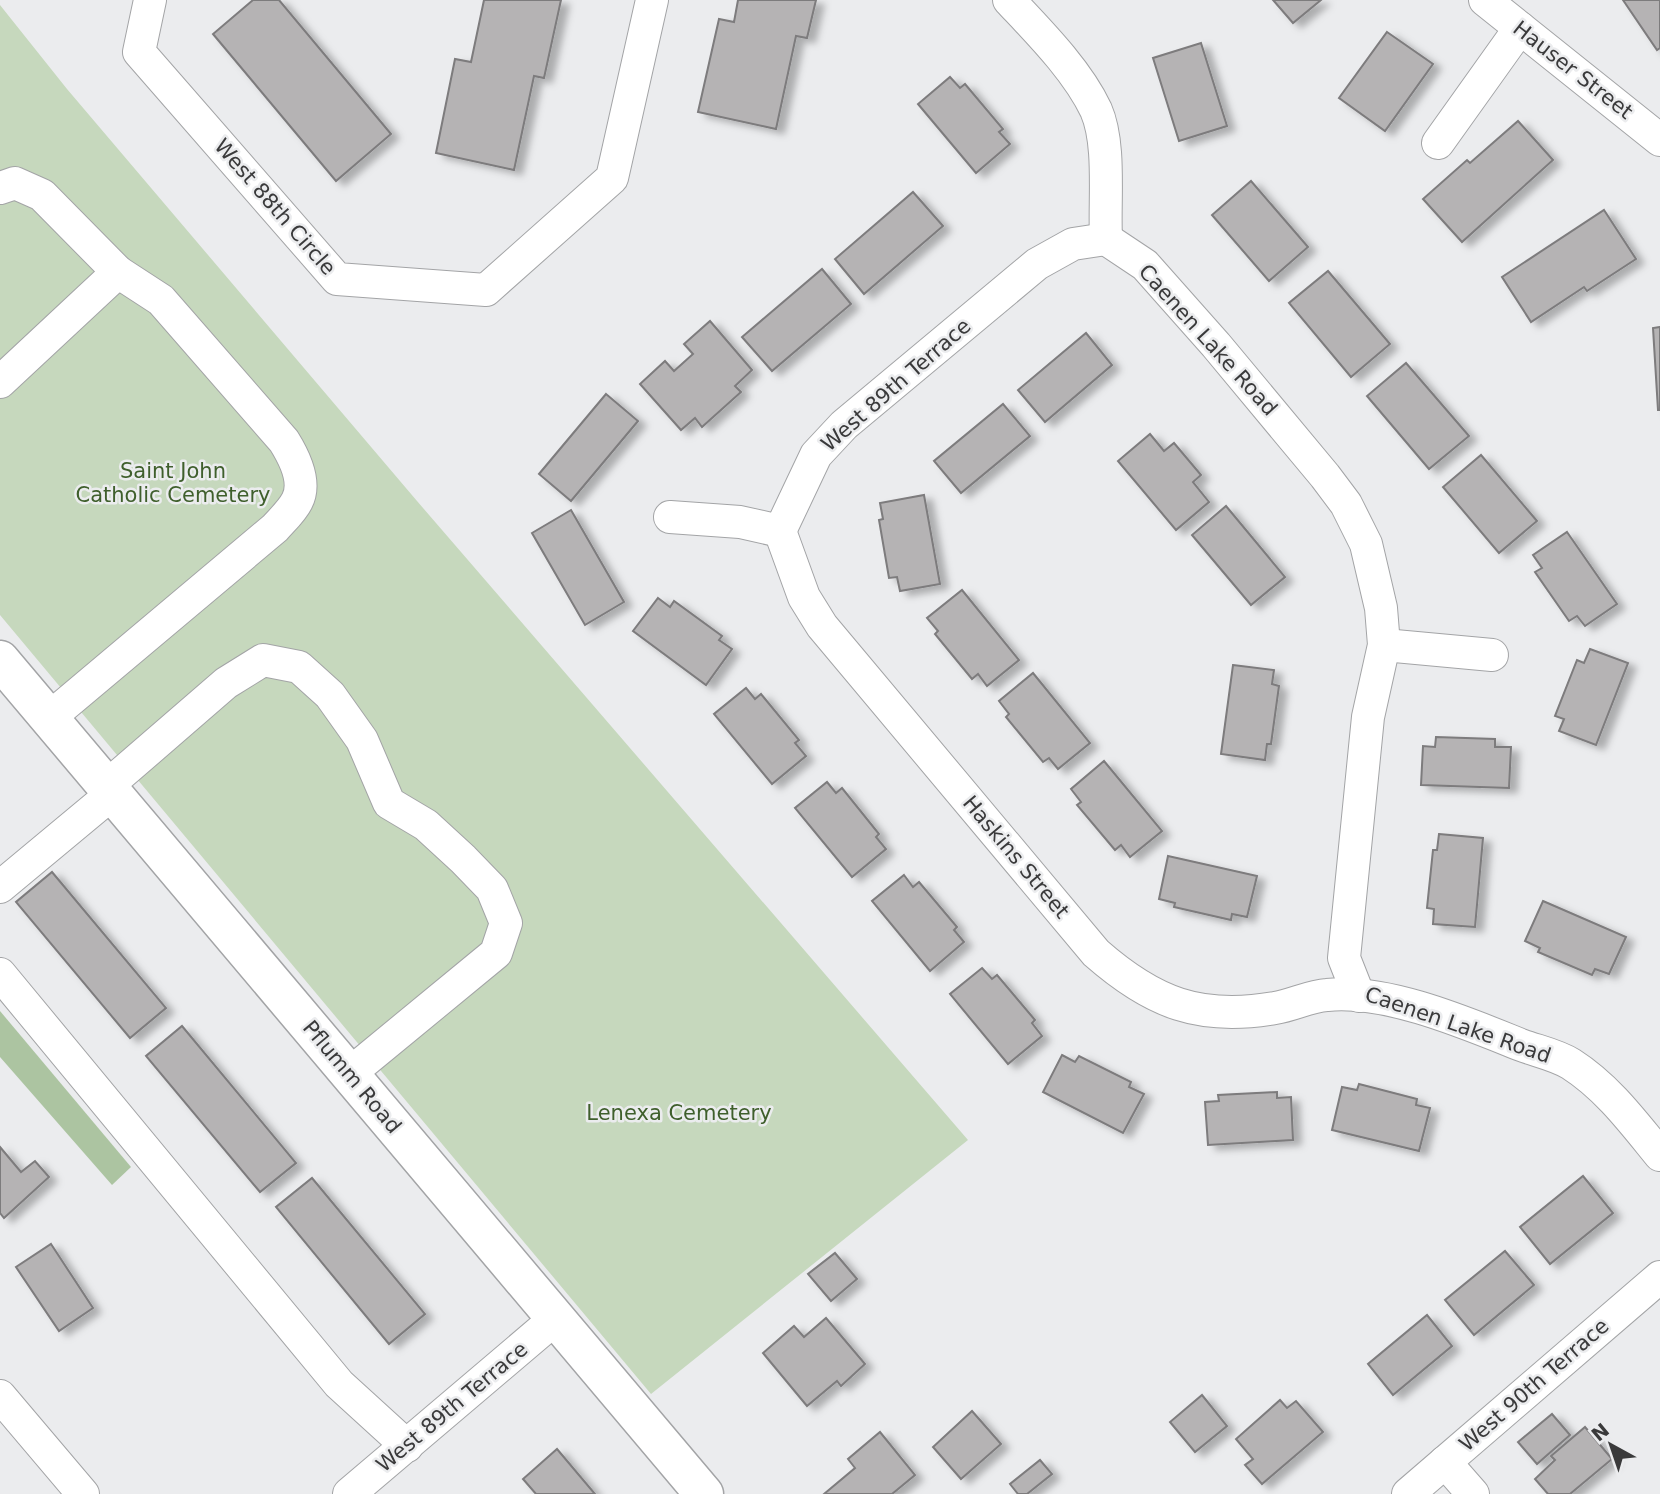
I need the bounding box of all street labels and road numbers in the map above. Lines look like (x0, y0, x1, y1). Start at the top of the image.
street label: Hauser Street (1508, 16, 1638, 124)
street label: West 88th Circle (209, 134, 341, 280)
street label: Caenen Lake Road (1134, 260, 1282, 420)
street label: West 89th Terrace (817, 314, 975, 456)
street label: Haskins Street (958, 791, 1074, 923)
street label: Caenen Lake Road (1362, 982, 1554, 1068)
street label: Pflumm Road (298, 1016, 406, 1138)
street label: West 90th Terrace (1455, 1314, 1613, 1456)
street label: West 89th Terrace (372, 1337, 532, 1477)

